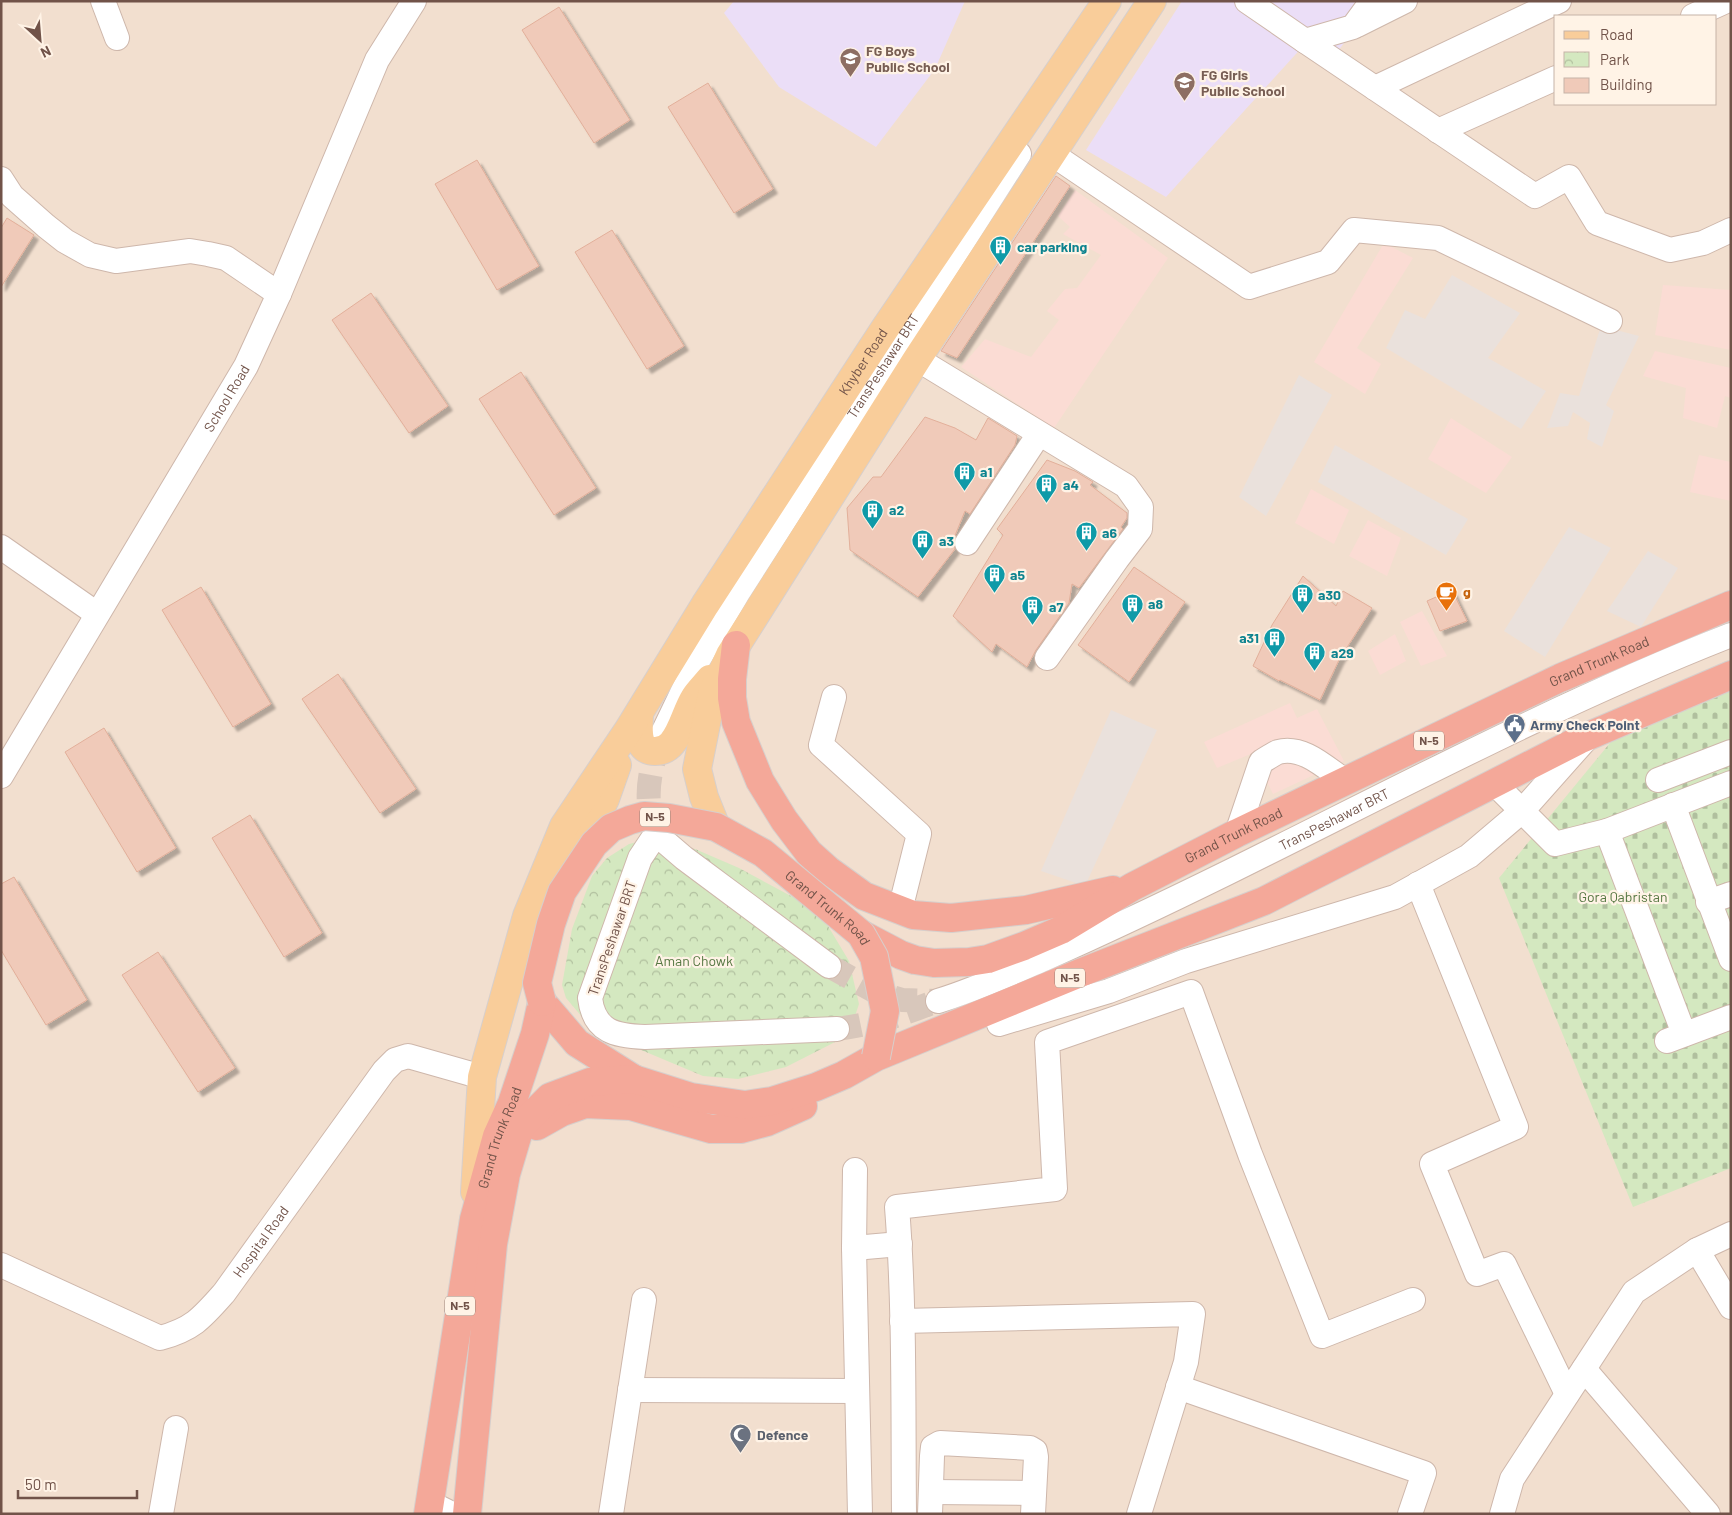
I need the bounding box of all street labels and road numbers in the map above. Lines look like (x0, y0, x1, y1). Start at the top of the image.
street label: TransPeshawar BRT (843, 310, 922, 421)
street label: Khyber Road (835, 325, 891, 398)
street label: School Road (200, 361, 253, 435)
street label: Grand Trunk Road (1546, 632, 1651, 690)
road number: N-5 (1414, 731, 1444, 750)
street label: TransPeshawar BRT (1276, 784, 1392, 854)
street label: Grand Trunk Road (1182, 804, 1285, 866)
road number: N-5 (640, 808, 670, 826)
street label: Grand Trunk Road (782, 866, 874, 948)
street label: TransPeshawar BRT (584, 878, 639, 998)
road number: N-5 (1055, 968, 1085, 988)
street label: Grand Trunk Road (474, 1084, 525, 1190)
street label: Hospital Road (229, 1202, 292, 1281)
road number: N-5 (445, 1296, 475, 1315)

